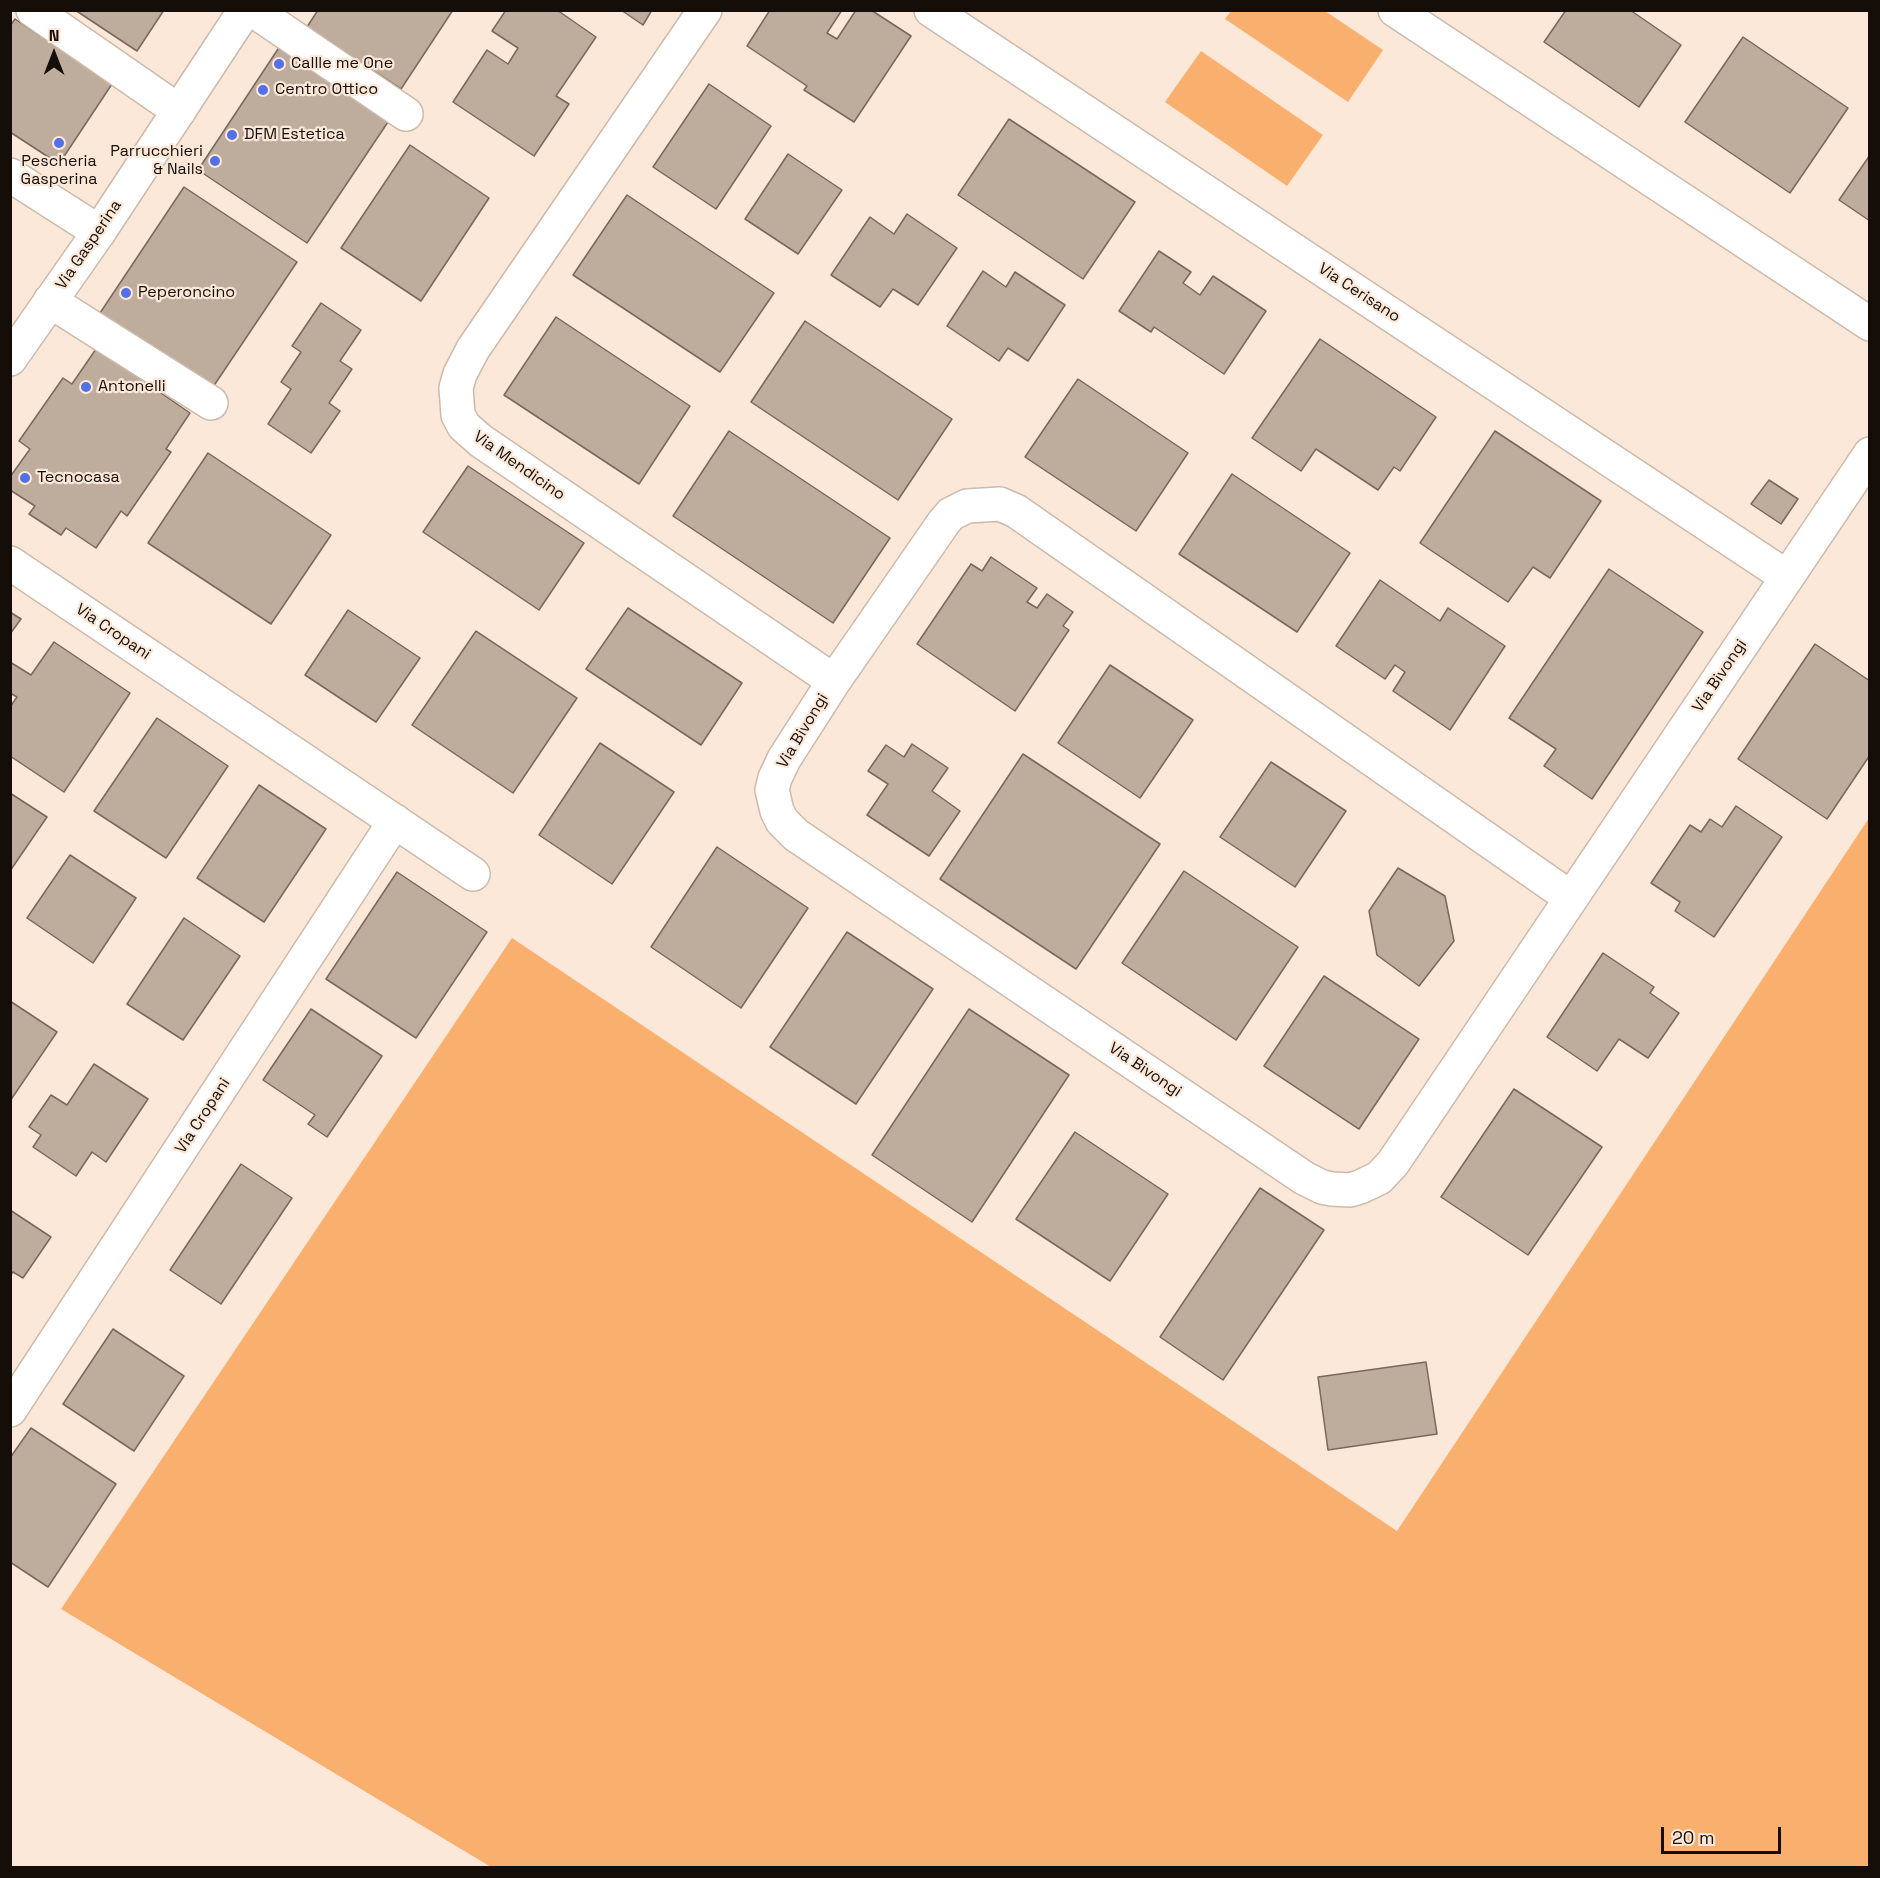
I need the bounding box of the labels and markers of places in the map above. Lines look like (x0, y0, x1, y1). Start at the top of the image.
place label: Callle me One (291, 54, 393, 74)
marker: Callle me One (272, 57, 286, 71)
place label: Centro Ottico (275, 80, 378, 100)
marker: Centro Ottico (256, 83, 270, 97)
place label: DFM Estetica (244, 125, 345, 145)
marker: DFM Estetica (225, 128, 239, 142)
marker: Pescheria Gasperina (52, 136, 66, 150)
place label: Parrucchieri & Nails (110, 142, 203, 180)
place label: Pescheria Gasperina (21, 152, 97, 190)
marker: Parrucchieri & Nails (208, 154, 222, 168)
place label: Peperoncino (138, 283, 235, 303)
marker: Peperoncino (119, 286, 133, 300)
place label: Antonelli (98, 377, 166, 397)
marker: Antonelli (79, 380, 93, 394)
place label: Tecnocasa (37, 468, 120, 488)
marker: Tecnocasa (18, 471, 32, 485)

